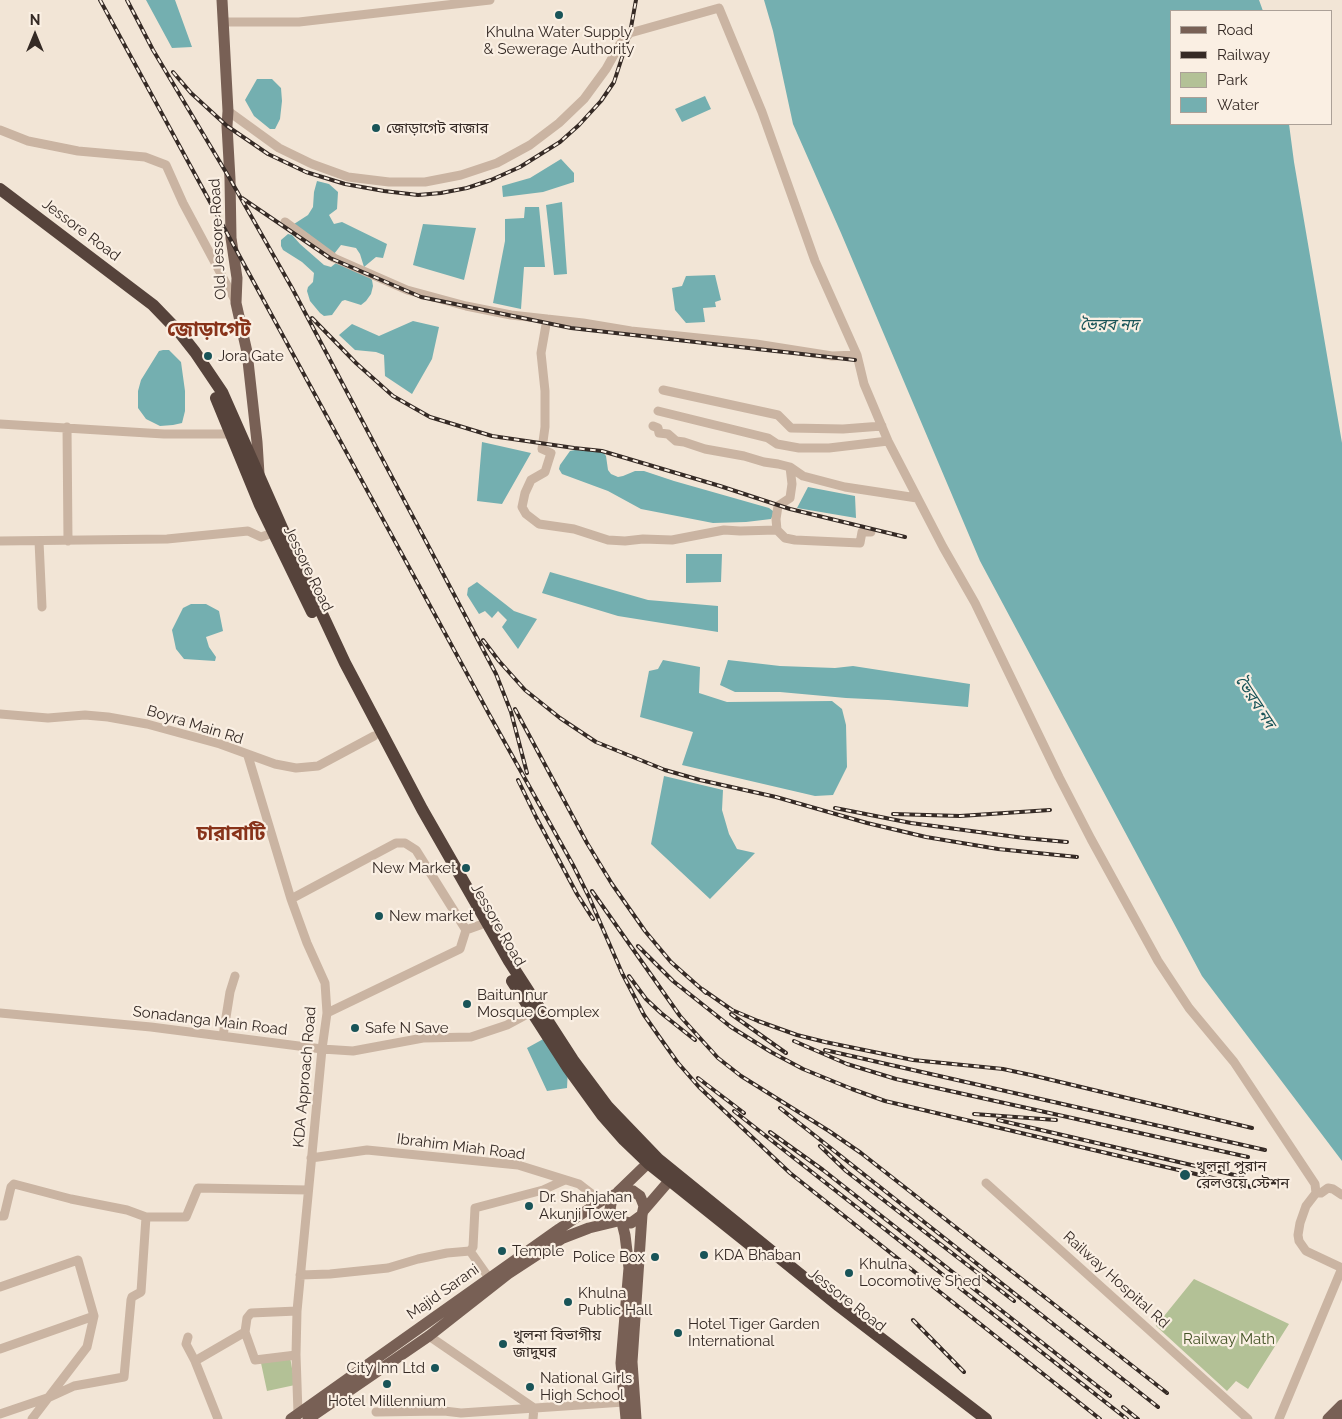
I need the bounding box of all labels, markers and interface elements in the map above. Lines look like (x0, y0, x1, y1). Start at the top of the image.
marker: Khulna Water Supply & Sewerage Authority (553, 9, 565, 21)
north arrow (10, 10, 60, 60)
legend (1170, 10, 1332, 125)
text: N (30, 12, 40, 28)
text: Road (1217, 21, 1253, 39)
place label: Khulna Water Supply & Sewerage Authority (484, 23, 634, 58)
text: Railway (1217, 46, 1270, 64)
text: Park (1217, 71, 1248, 89)
text: Water (1217, 96, 1259, 114)
place label: জোড়াগেট বাজার (386, 119, 488, 137)
marker: জোড়াগেট বাজার (370, 122, 382, 134)
street label: Old Jessore Road (206, 178, 230, 300)
street label: Jessore Road (38, 195, 124, 265)
water label: ভৈরব নদ (1080, 315, 1138, 335)
district label: জোড়াগেট (167, 318, 251, 342)
place label: Jora Gate (218, 347, 284, 365)
marker: Jora Gate (202, 350, 214, 362)
street label: Jessore Road (280, 523, 336, 615)
water label: ভৈরব নদ (1231, 672, 1279, 732)
street label: Boyra Main Rd (145, 702, 245, 748)
district label: চারাবাটি (197, 822, 265, 846)
place label: New Market (372, 859, 456, 877)
marker: New Market (460, 862, 472, 874)
street label: Jessore Road (467, 880, 529, 970)
place label: New market (389, 907, 474, 925)
marker: New market (373, 910, 385, 922)
place label: Baitun nur Mosque Complex (477, 986, 599, 1021)
marker: Baitun nur Mosque Complex (461, 998, 473, 1010)
street label: Sonadanga Main Road (132, 1003, 288, 1039)
street label: KDA Approach Road (290, 1006, 320, 1148)
place label: Safe N Save (365, 1019, 449, 1037)
marker: Safe N Save (349, 1022, 361, 1034)
street label: Ibrahim Miah Road (396, 1130, 526, 1164)
place label: খুলনা পুরান রেলওয়ে স্টেশন (1196, 1157, 1289, 1192)
marker: খুলনা পুরান রেলওয়ে স্টেশন (1178, 1168, 1192, 1182)
place label: Dr. Shahjahan Akunji Tower (539, 1188, 632, 1223)
marker: Dr. Shahjahan Akunji Tower (523, 1200, 535, 1212)
street label: Railway Hospital Rd (1059, 1228, 1173, 1332)
place label: Temple (512, 1242, 564, 1260)
marker: Temple (496, 1245, 508, 1257)
place label: KDA Bhaban (714, 1246, 801, 1264)
place label: Police Box (573, 1248, 645, 1266)
marker: KDA Bhaban (698, 1249, 710, 1261)
marker: Police Box (649, 1251, 661, 1263)
place label: Khulna Locomotive Shed (859, 1255, 981, 1290)
street label: Majid Sarani (404, 1261, 482, 1323)
street label: Jessore Road (805, 1264, 889, 1336)
marker: Khulna Locomotive Shed (843, 1267, 855, 1279)
place label: Khulna Public Hall (578, 1284, 652, 1319)
marker: Khulna Public Hall (562, 1296, 574, 1308)
place label: Hotel Tiger Garden International (688, 1315, 820, 1350)
place label: খুলনা বিভাগীয় জাদুঘর (513, 1326, 601, 1361)
marker: Hotel Tiger Garden International (672, 1327, 684, 1339)
park label: Railway Math (1183, 1330, 1275, 1348)
marker: খুলনা বিভাগীয় জাদুঘর (497, 1338, 509, 1350)
place label: City Inn Ltd (347, 1359, 425, 1377)
marker: City Inn Ltd (429, 1362, 441, 1374)
place label: National Girls High School (540, 1369, 632, 1404)
marker: Hotel Millennium (381, 1378, 393, 1390)
marker: National Girls High School (524, 1381, 536, 1393)
place label: Hotel Millennium (328, 1392, 446, 1410)

